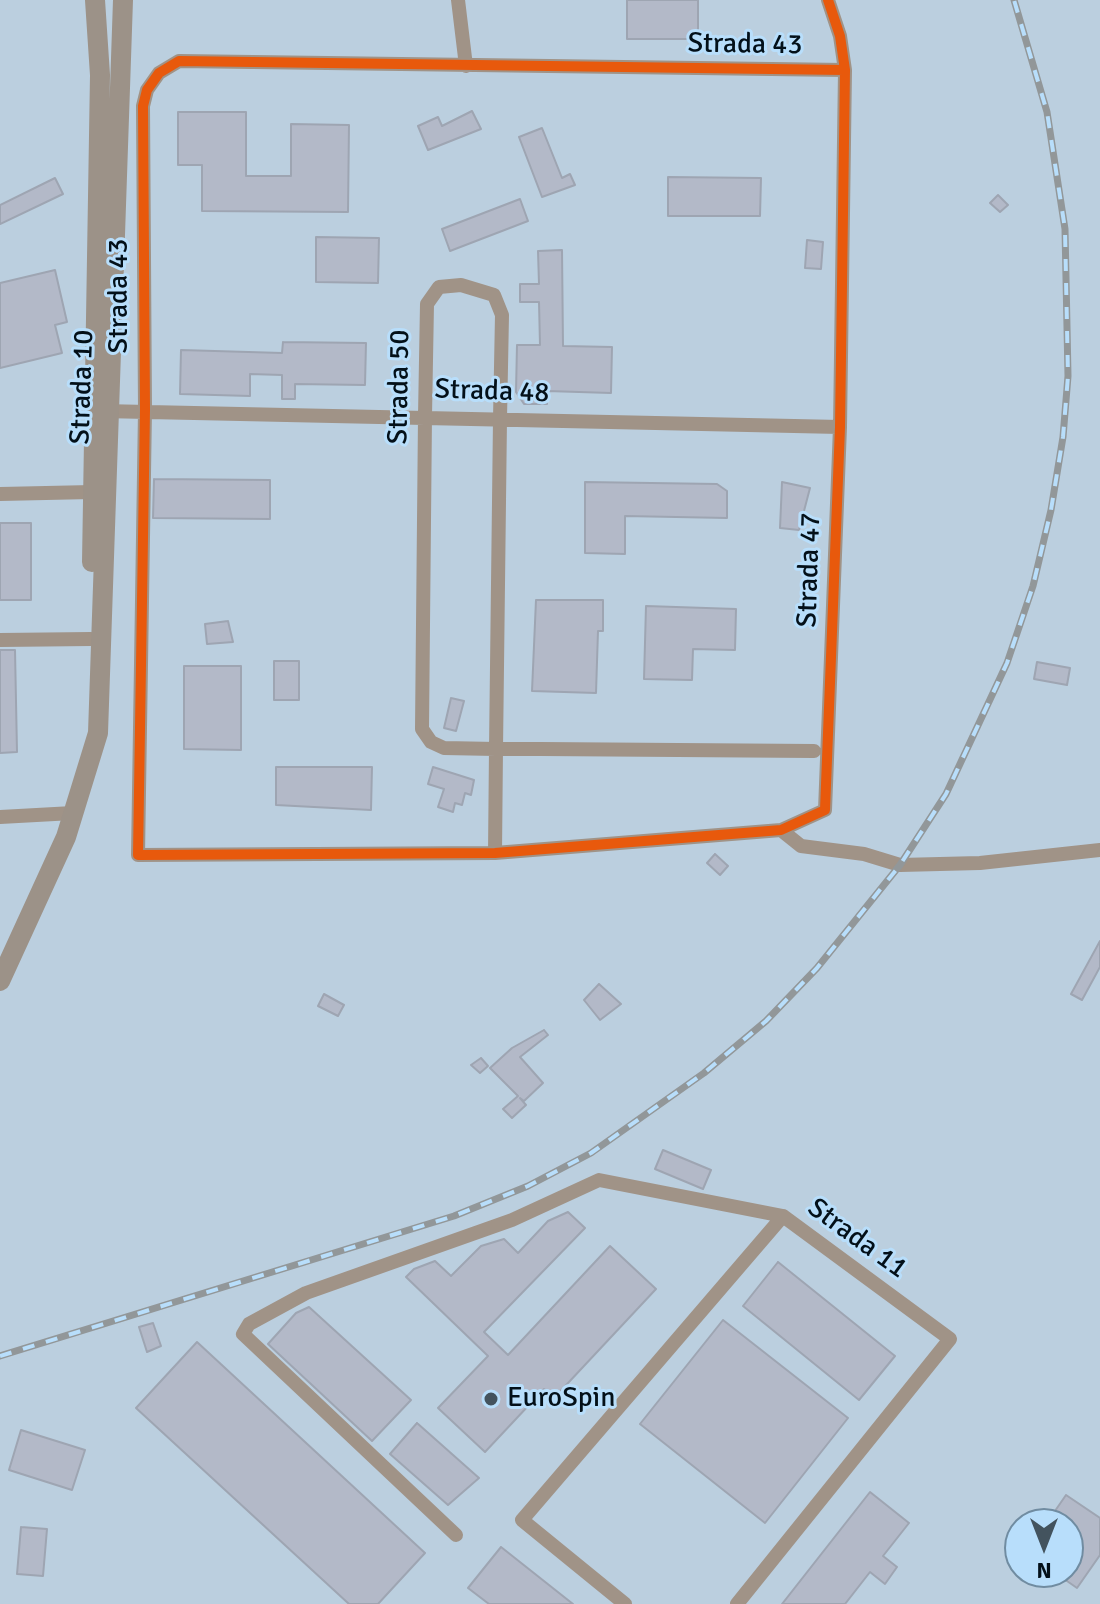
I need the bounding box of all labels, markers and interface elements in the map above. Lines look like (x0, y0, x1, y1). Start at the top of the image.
street label: Strada 43 (687, 27, 803, 63)
street label: Strada 43 (103, 239, 137, 353)
street label: Strada 10 (64, 329, 102, 445)
street label: Strada 50 (382, 329, 418, 445)
street label: Strada 48 (434, 373, 550, 411)
street label: Strada 47 (791, 512, 829, 628)
street label: Strada 11 (801, 1192, 913, 1286)
place label: EuroSpin (507, 1382, 615, 1416)
marker: EuroSpin (482, 1390, 500, 1408)
north arrow (1004, 1508, 1084, 1588)
text: N (1036, 1557, 1052, 1584)

